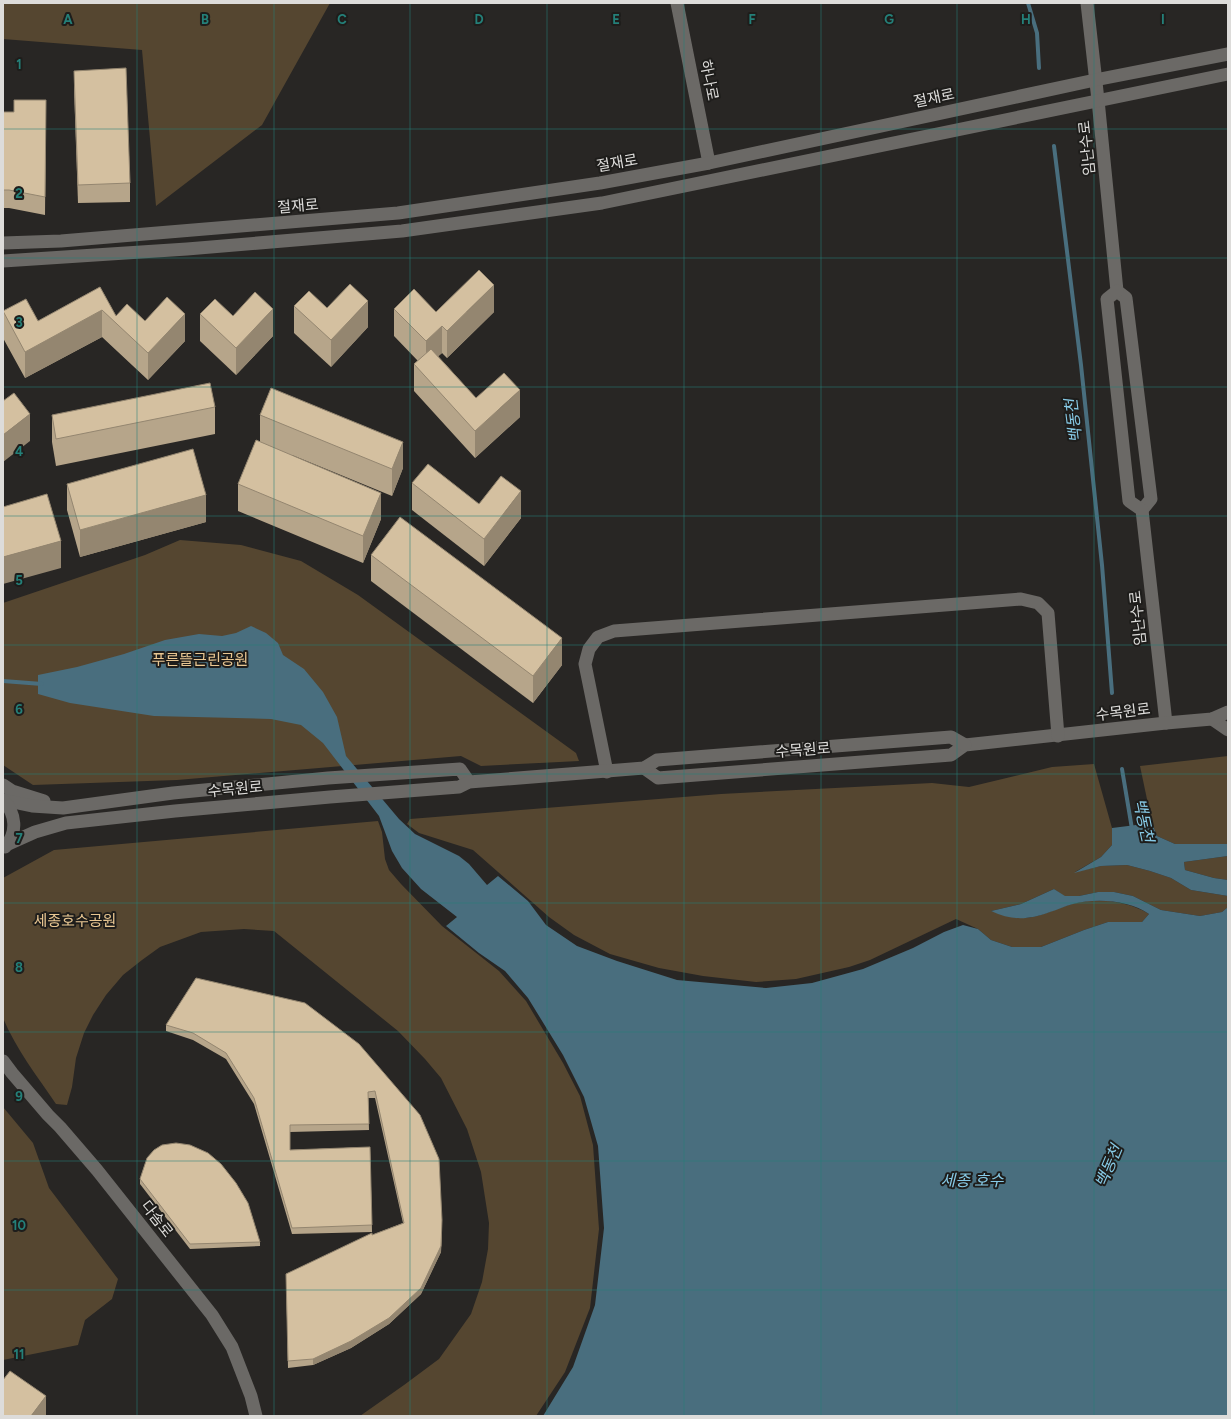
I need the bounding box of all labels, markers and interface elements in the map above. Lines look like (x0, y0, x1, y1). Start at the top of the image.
text: A (63, 12, 73, 27)
text: B (201, 12, 209, 27)
text: C (337, 12, 347, 27)
text: D (474, 12, 484, 27)
text: E (612, 12, 620, 27)
text: F (748, 12, 756, 27)
text: G (884, 12, 894, 27)
text: H (1021, 12, 1031, 27)
text: I (1161, 12, 1165, 27)
text: 1 (16, 57, 22, 72)
street label: 하나로 (696, 58, 722, 102)
street label: 절재로 (912, 85, 956, 111)
street label: 임난수로 (1075, 120, 1099, 176)
street label: 절재로 (595, 151, 639, 175)
text: 2 (15, 186, 23, 201)
street label: 절재로 (277, 195, 319, 217)
text: 3 (15, 315, 23, 330)
water label: 백동천 (1061, 396, 1086, 444)
text: 4 (15, 444, 23, 459)
text: 5 (15, 573, 23, 588)
street label: 임난수로 (1126, 590, 1150, 646)
park label: 푸른뜰근린공원 (152, 651, 248, 669)
street label: 수목원로 (1095, 700, 1151, 724)
text: 6 (15, 702, 23, 717)
street label: 수목원로 (775, 739, 831, 761)
street label: 수목원로 (207, 778, 263, 800)
water label: 백동천 (1130, 797, 1158, 846)
text: 7 (15, 831, 23, 846)
park label: 세종호수공원 (34, 912, 116, 930)
text: 8 (15, 960, 23, 975)
text: 9 (15, 1089, 23, 1104)
water label: 백동천 (1091, 1140, 1127, 1190)
water label: 세종 호수 (941, 1171, 1005, 1190)
street label: 다솜로 (137, 1197, 177, 1241)
text: 10 (12, 1218, 26, 1233)
text: 11 (14, 1347, 24, 1362)

